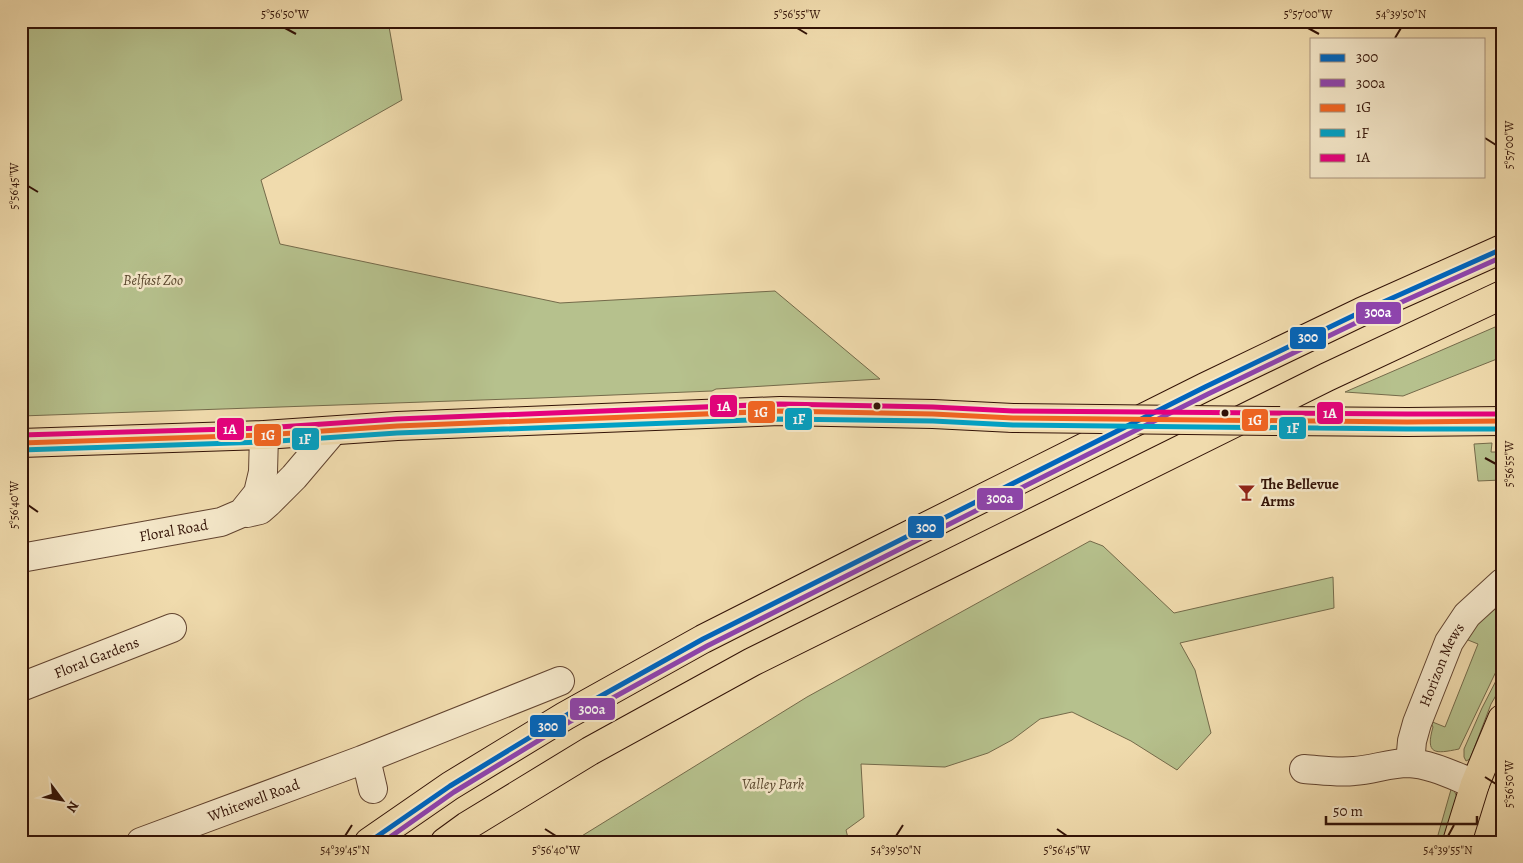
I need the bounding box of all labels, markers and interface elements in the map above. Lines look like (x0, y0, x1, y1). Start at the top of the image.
text: 5°56'50"W (261, 6, 310, 22)
text: 5°56'55"W (774, 6, 821, 22)
text: 5°57'00"W (1284, 6, 1333, 22)
text: 54°39'50"N (1376, 6, 1427, 22)
legend (1310, 38, 1486, 178)
text: 300 (1356, 47, 1378, 67)
text: 300a (1356, 73, 1385, 93)
text: 1G (1356, 97, 1371, 117)
text: 5°57'00"W (1501, 120, 1517, 169)
text: 1F (1356, 123, 1369, 143)
text: 1A (1356, 147, 1370, 167)
text: 5°56'45"W (6, 162, 22, 209)
park label: Belfast Zoo (123, 270, 183, 290)
line badge: 300a (1355, 301, 1402, 325)
text: 300a (1365, 303, 1392, 322)
line badge: 300 (1289, 326, 1327, 350)
text: 300 (1298, 328, 1318, 347)
line badge: 1A (709, 394, 738, 418)
text: 1A (717, 397, 731, 416)
line badge: 1G (747, 400, 776, 424)
unlabelled marker (872, 401, 882, 411)
line badge: 1A (1316, 401, 1344, 425)
text: 1G (754, 403, 768, 422)
text: 1A (1323, 404, 1337, 423)
line badge: 1F (784, 407, 813, 431)
unlabelled marker (1220, 408, 1230, 418)
line badge: 1G (1241, 408, 1269, 432)
text: 1F (793, 410, 806, 429)
text: 1G (1248, 411, 1262, 430)
line badge: 1F (1278, 416, 1307, 440)
line badge: 1A (216, 417, 245, 441)
text: 1F (1287, 419, 1300, 438)
text: 1A (223, 420, 237, 439)
line badge: 1G (253, 423, 282, 447)
text: 1G (261, 426, 275, 445)
line badge: 1F (291, 427, 320, 451)
text: 1F (299, 430, 312, 449)
text: 5°56'55"W (1501, 440, 1517, 487)
place label: The Bellevue Arms (1260, 474, 1339, 511)
text: 5°56'40"W (6, 480, 22, 529)
bar icon: The Bellevue Arms (1237, 483, 1257, 503)
line badge: 300a (976, 487, 1024, 511)
text: 300a (987, 489, 1014, 508)
street label: Floral Road (138, 514, 210, 547)
line badge: 300 (907, 515, 945, 539)
text: 300 (916, 518, 936, 537)
street label: Horizon Mews (1414, 619, 1469, 710)
street label: Floral Gardens (51, 632, 142, 683)
line badge: 300a (569, 697, 616, 721)
text: 300a (579, 700, 606, 719)
line badge: 300 (529, 714, 567, 738)
text: 300 (538, 717, 558, 736)
text: 5°56'50"W (1501, 759, 1517, 808)
street label: Whitewell Road (204, 774, 303, 827)
park label: Valley Park (742, 774, 805, 794)
north arrow (38, 776, 88, 826)
scale bar (1326, 793, 1477, 825)
text: N (62, 797, 83, 816)
text: 50 m (1333, 801, 1363, 821)
text: 54°39'45"N (320, 842, 370, 858)
text: 5°56'40"W (532, 842, 581, 858)
text: 54°39'50"N (871, 842, 922, 858)
text: 5°56'45"W (1044, 842, 1091, 858)
text: 54°39'55"N (1423, 842, 1473, 858)

